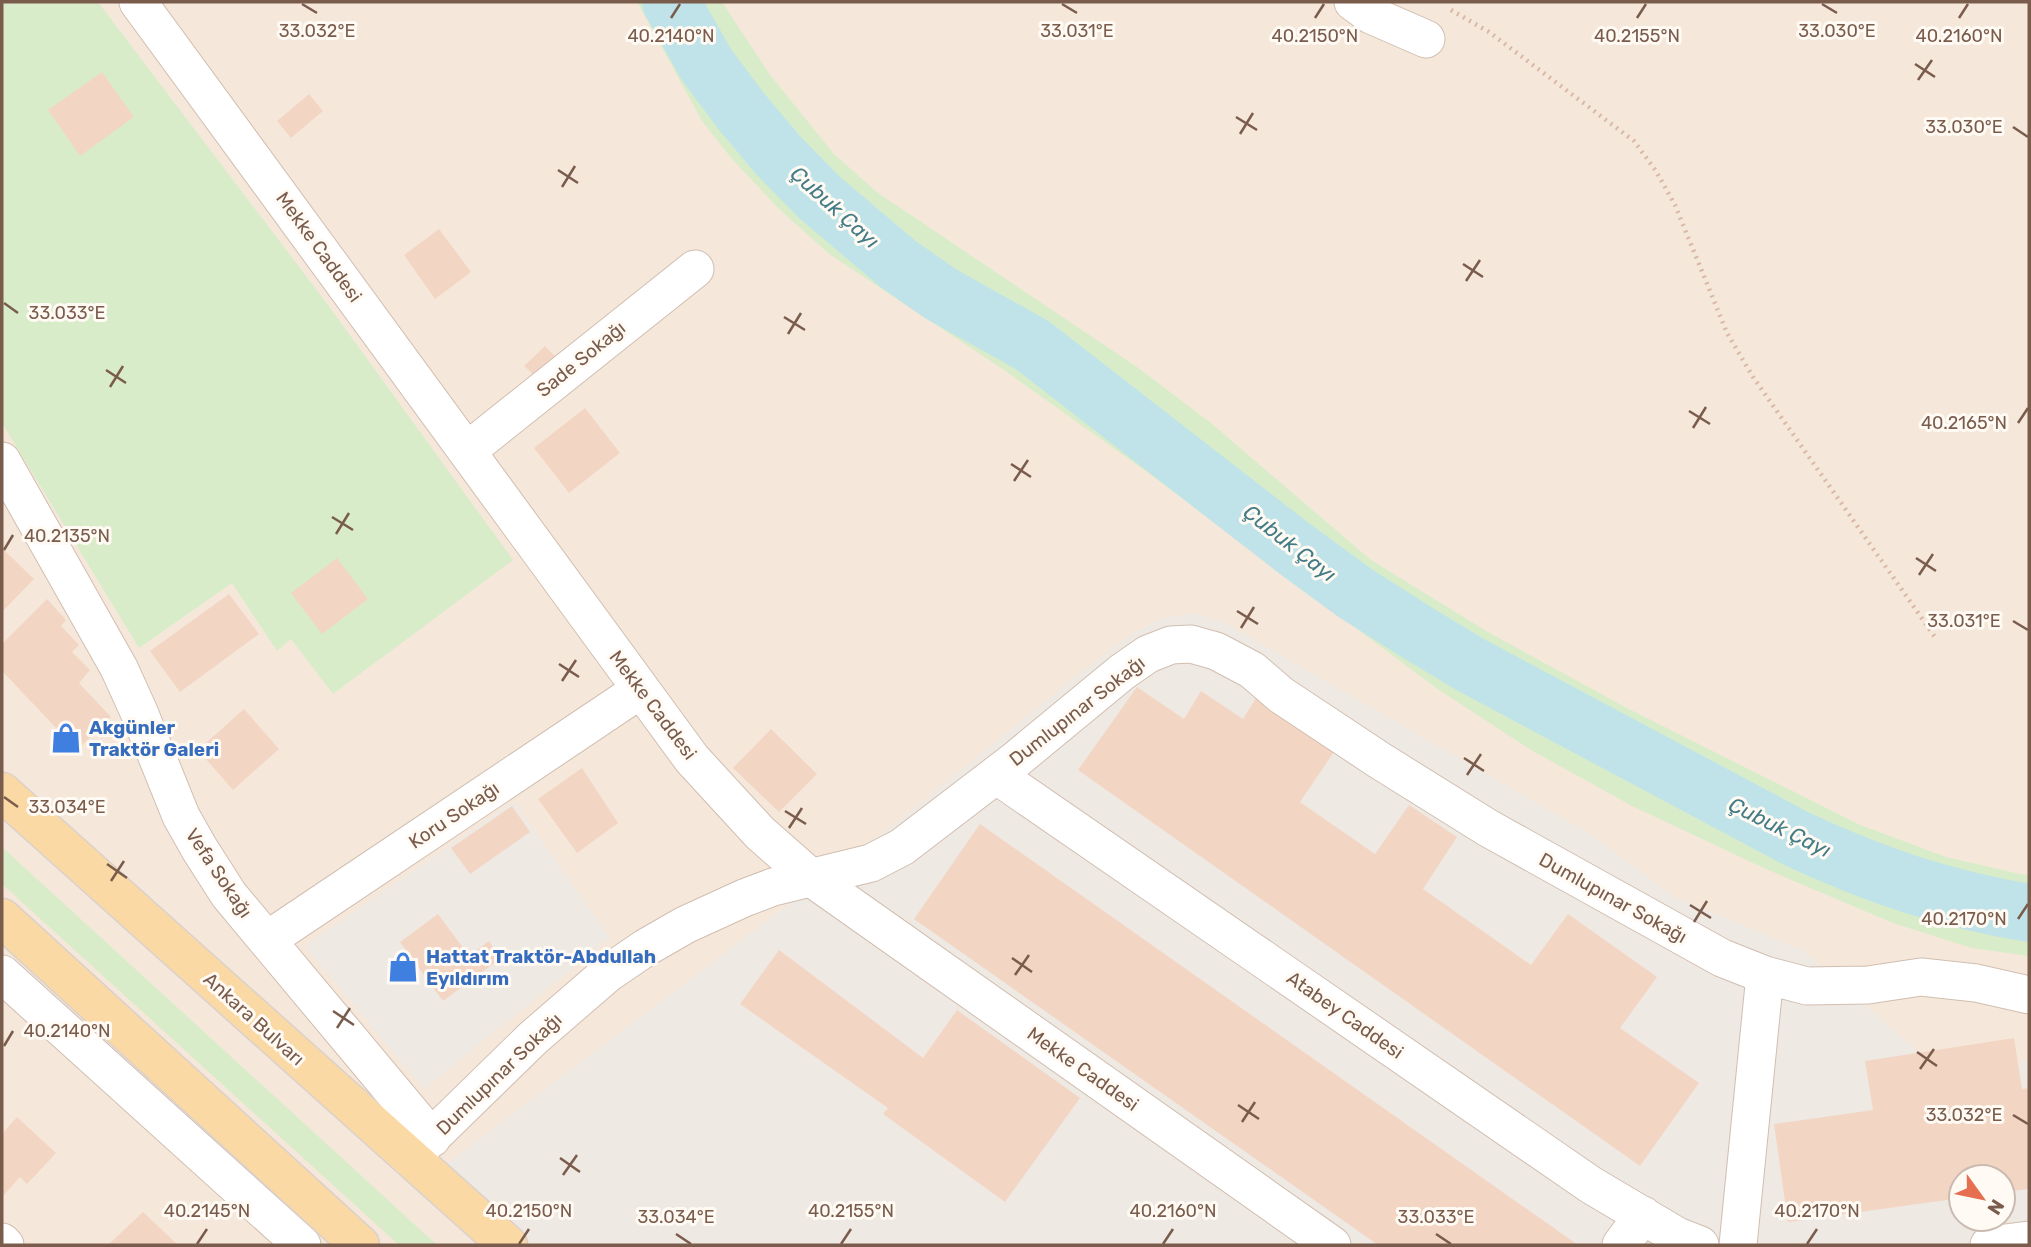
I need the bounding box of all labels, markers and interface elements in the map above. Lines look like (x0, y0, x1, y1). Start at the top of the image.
text: 33.032°E (279, 20, 355, 42)
text: 33.031°E (1040, 20, 1114, 42)
text: 33.030°E (1798, 20, 1876, 42)
text: 40.2140°N (627, 25, 715, 47)
text: 40.2150°N (1272, 25, 1358, 47)
text: 40.2155°N (1594, 25, 1680, 47)
text: 40.2160°N (1916, 25, 2002, 47)
text: 33.030°E (1925, 116, 2003, 138)
water label: Çubuk Çayı (786, 161, 884, 253)
street label: Mekke Caddesi (271, 187, 367, 307)
text: 33.033°E (29, 302, 105, 324)
street label: Sade Sokağı (532, 316, 630, 402)
text: 40.2165°N (1921, 412, 2007, 434)
water label: Çubuk Çayı (1239, 499, 1341, 587)
text: 40.2135°N (24, 525, 110, 547)
text: 33.031°E (1927, 610, 2001, 632)
street label: Mekke Caddesi (604, 646, 702, 764)
street label: Dumlupınar Sokağı (1005, 651, 1149, 771)
place label: Akgünler Traktör Galeri (89, 716, 219, 761)
shop icon: Akgünler Traktör Galeri (49, 721, 83, 755)
street label: Koru Sokağı (405, 776, 503, 854)
water label: Çubuk Çayı (1725, 792, 1835, 862)
text: 33.034°E (28, 796, 106, 818)
street label: Vefa Sokağı (181, 824, 257, 922)
street label: Dumlupınar Sokağı (1535, 848, 1691, 948)
text: 40.2170°N (1921, 908, 2007, 930)
place label: Hattat Traktör-Abdullah Eyıldırım (426, 945, 656, 990)
shop icon: Hattat Traktör-Abdullah Eyıldırım (386, 950, 420, 984)
street label: Atabey Caddesi (1282, 966, 1408, 1064)
street label: Ankara Bulvarı (199, 968, 309, 1070)
street label: Dumlupınar Sokağı (431, 1008, 567, 1140)
text: 40.2140°N (23, 1020, 111, 1042)
street label: Mekke Caddesi (1023, 1022, 1143, 1116)
text: 33.032°E (1926, 1104, 2002, 1126)
north arrow (1947, 1163, 2017, 1233)
text: N (1982, 1195, 2009, 1219)
text: 40.2145°N (164, 1200, 250, 1222)
text: 40.2150°N (486, 1200, 572, 1222)
text: 40.2155°N (808, 1200, 894, 1222)
text: 40.2160°N (1130, 1200, 1216, 1222)
text: 40.2170°N (1774, 1200, 1860, 1222)
text: 33.034°E (637, 1206, 715, 1228)
text: 33.033°E (1398, 1206, 1474, 1228)

